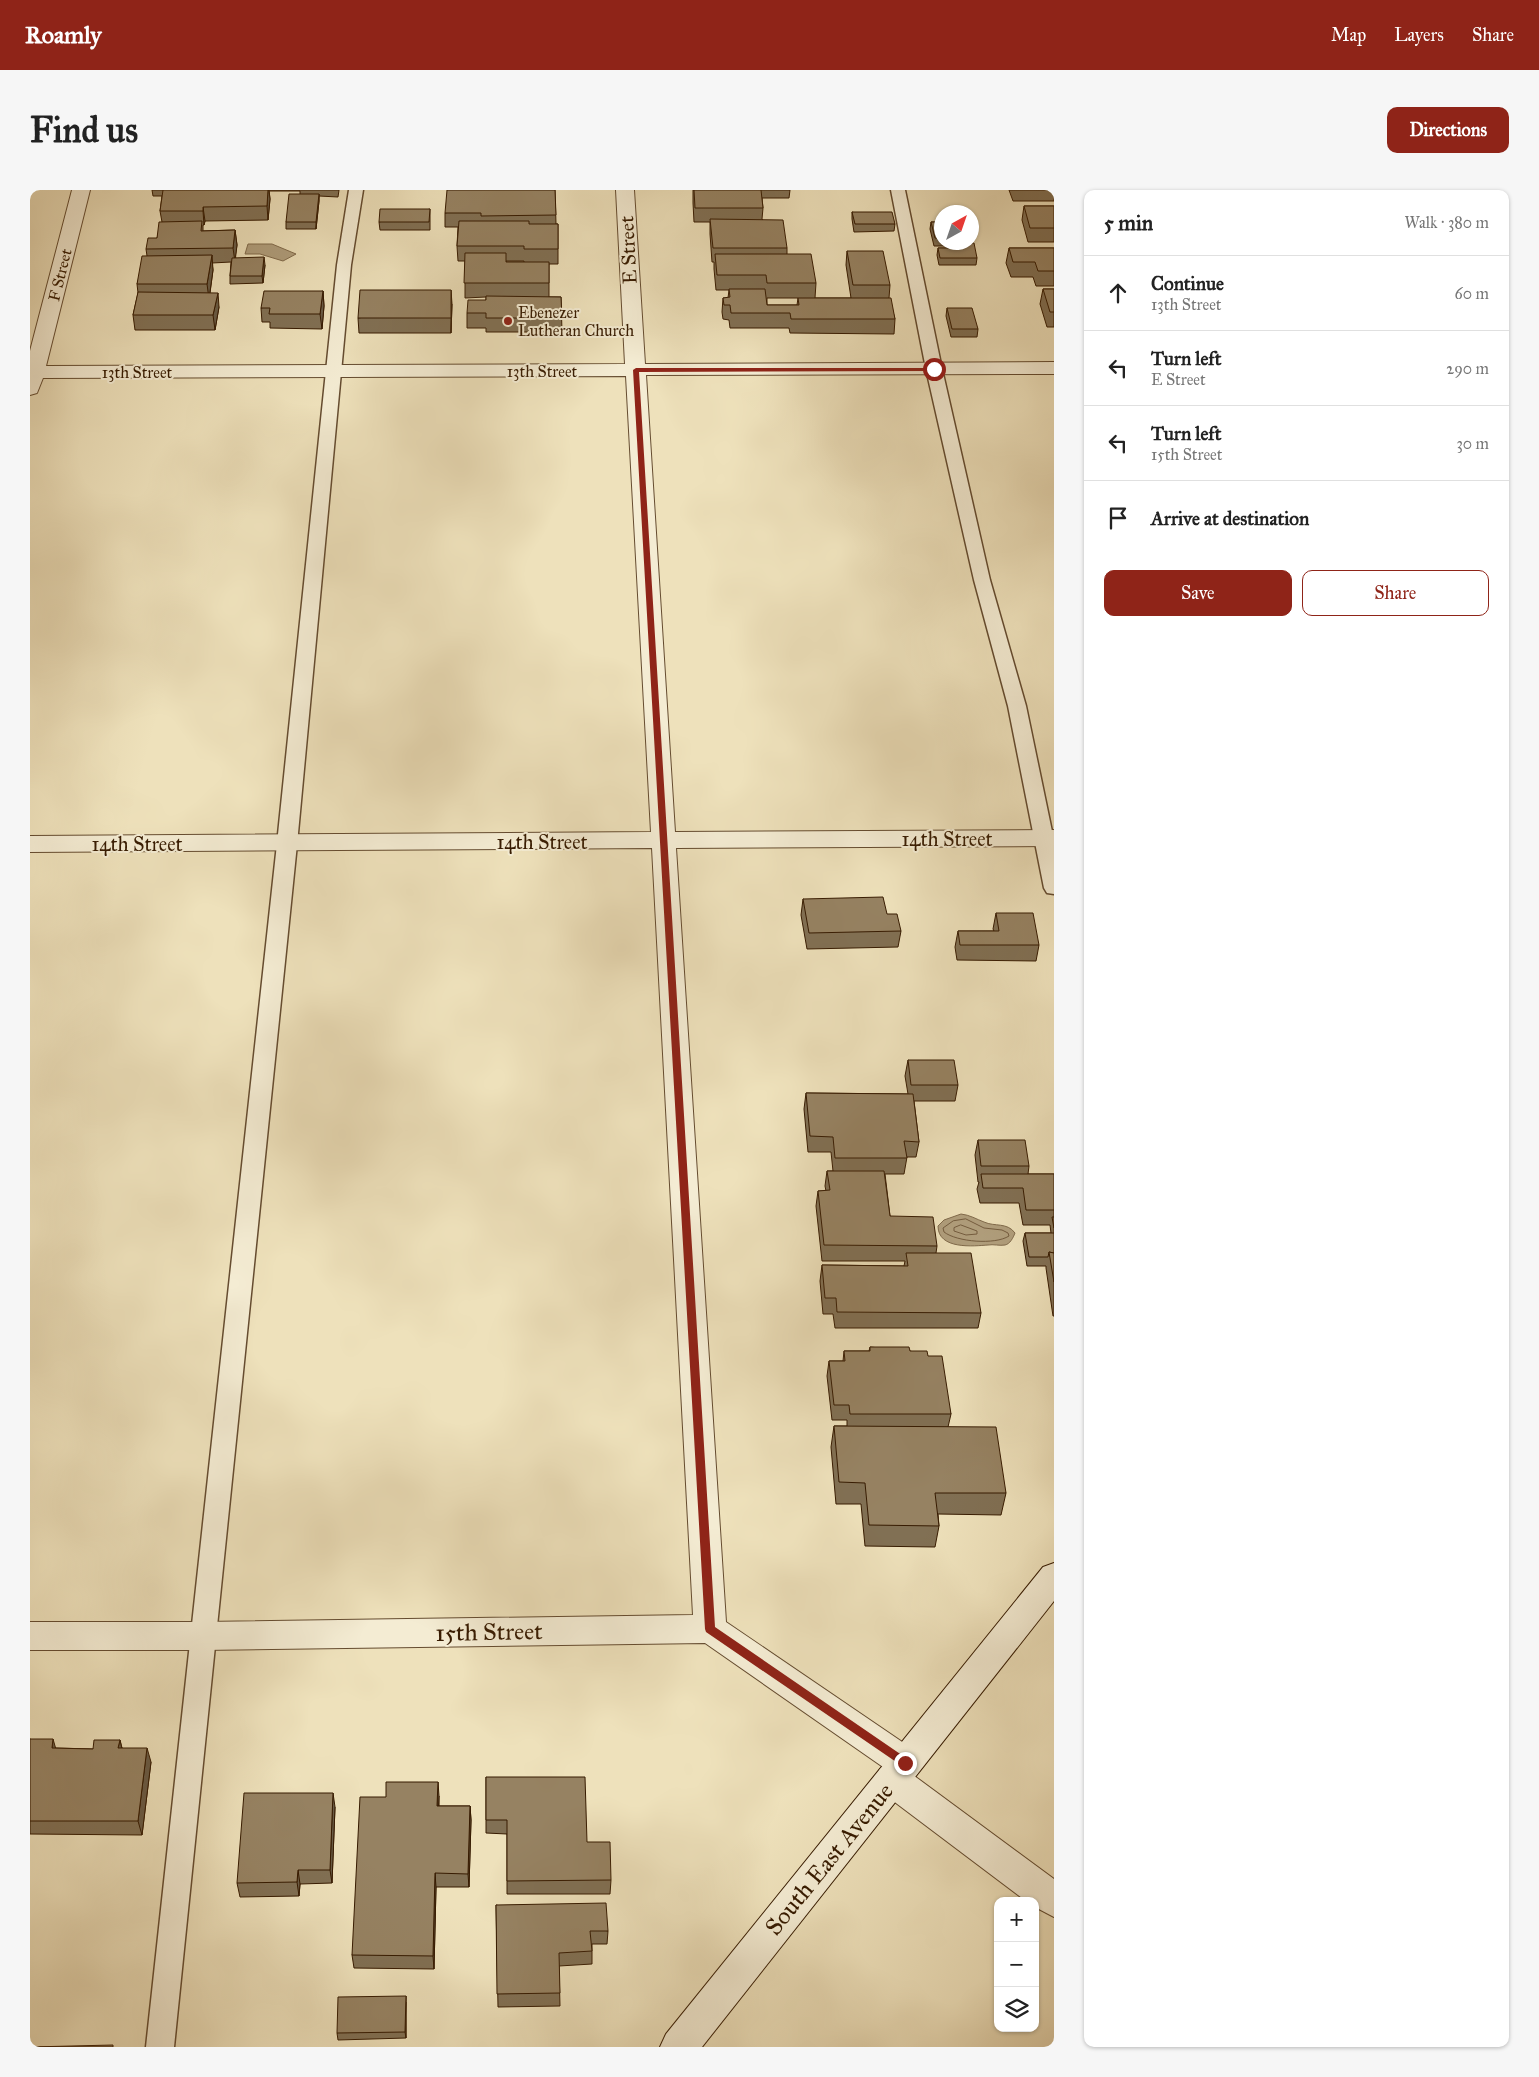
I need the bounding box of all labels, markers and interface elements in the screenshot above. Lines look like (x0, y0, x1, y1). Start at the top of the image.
text: Roamly (25, 20, 102, 50)
text: Map (1331, 24, 1366, 46)
text: Layers (1394, 24, 1444, 46)
text: Share (1472, 24, 1514, 46)
button: Directions (1387, 107, 1509, 153)
text: Find us (30, 109, 138, 152)
north arrow (934, 205, 979, 250)
text: 5 min (1104, 210, 1153, 236)
text: Walk · 380 m (1405, 213, 1489, 232)
street label: E Street (614, 215, 642, 285)
street label: F Street (44, 246, 76, 303)
text: Continue (1151, 272, 1224, 295)
icon: ahead (1104, 279, 1132, 307)
text: 60 m (1455, 284, 1489, 303)
text: 13th Street (1151, 295, 1221, 314)
place label: Ebenezer Lutheran Church (518, 303, 634, 340)
marker: Ebenezer Lutheran Church (502, 315, 514, 327)
text: Turn left (1151, 347, 1221, 370)
icon: left (1104, 354, 1132, 382)
route start (923, 358, 946, 381)
text: 290 m (1446, 359, 1489, 378)
street label: 13th Street (507, 362, 578, 381)
street label: 13th Street (102, 363, 173, 382)
text: E Street (1151, 370, 1206, 389)
text: Turn left (1151, 422, 1221, 445)
icon: left (1104, 429, 1132, 457)
text: 30 m (1456, 434, 1489, 453)
text: 15th Street (1151, 445, 1222, 464)
icon: arrive (1104, 504, 1132, 532)
text: Arrive at destination (1151, 507, 1309, 530)
button: Save (1104, 570, 1292, 616)
button: Share (1302, 570, 1489, 616)
street label: 14th Street (901, 827, 993, 851)
street label: 14th Street (496, 830, 588, 854)
street label: 14th Street (91, 832, 183, 856)
street label: 15th Street (435, 1616, 543, 1648)
route end (894, 1752, 917, 1775)
street label: South East Avenue (758, 1777, 900, 1941)
map controls (994, 1897, 1039, 2032)
button: + (994, 1897, 1039, 1942)
button: − (994, 1942, 1039, 1987)
button: layers (994, 1987, 1039, 2032)

